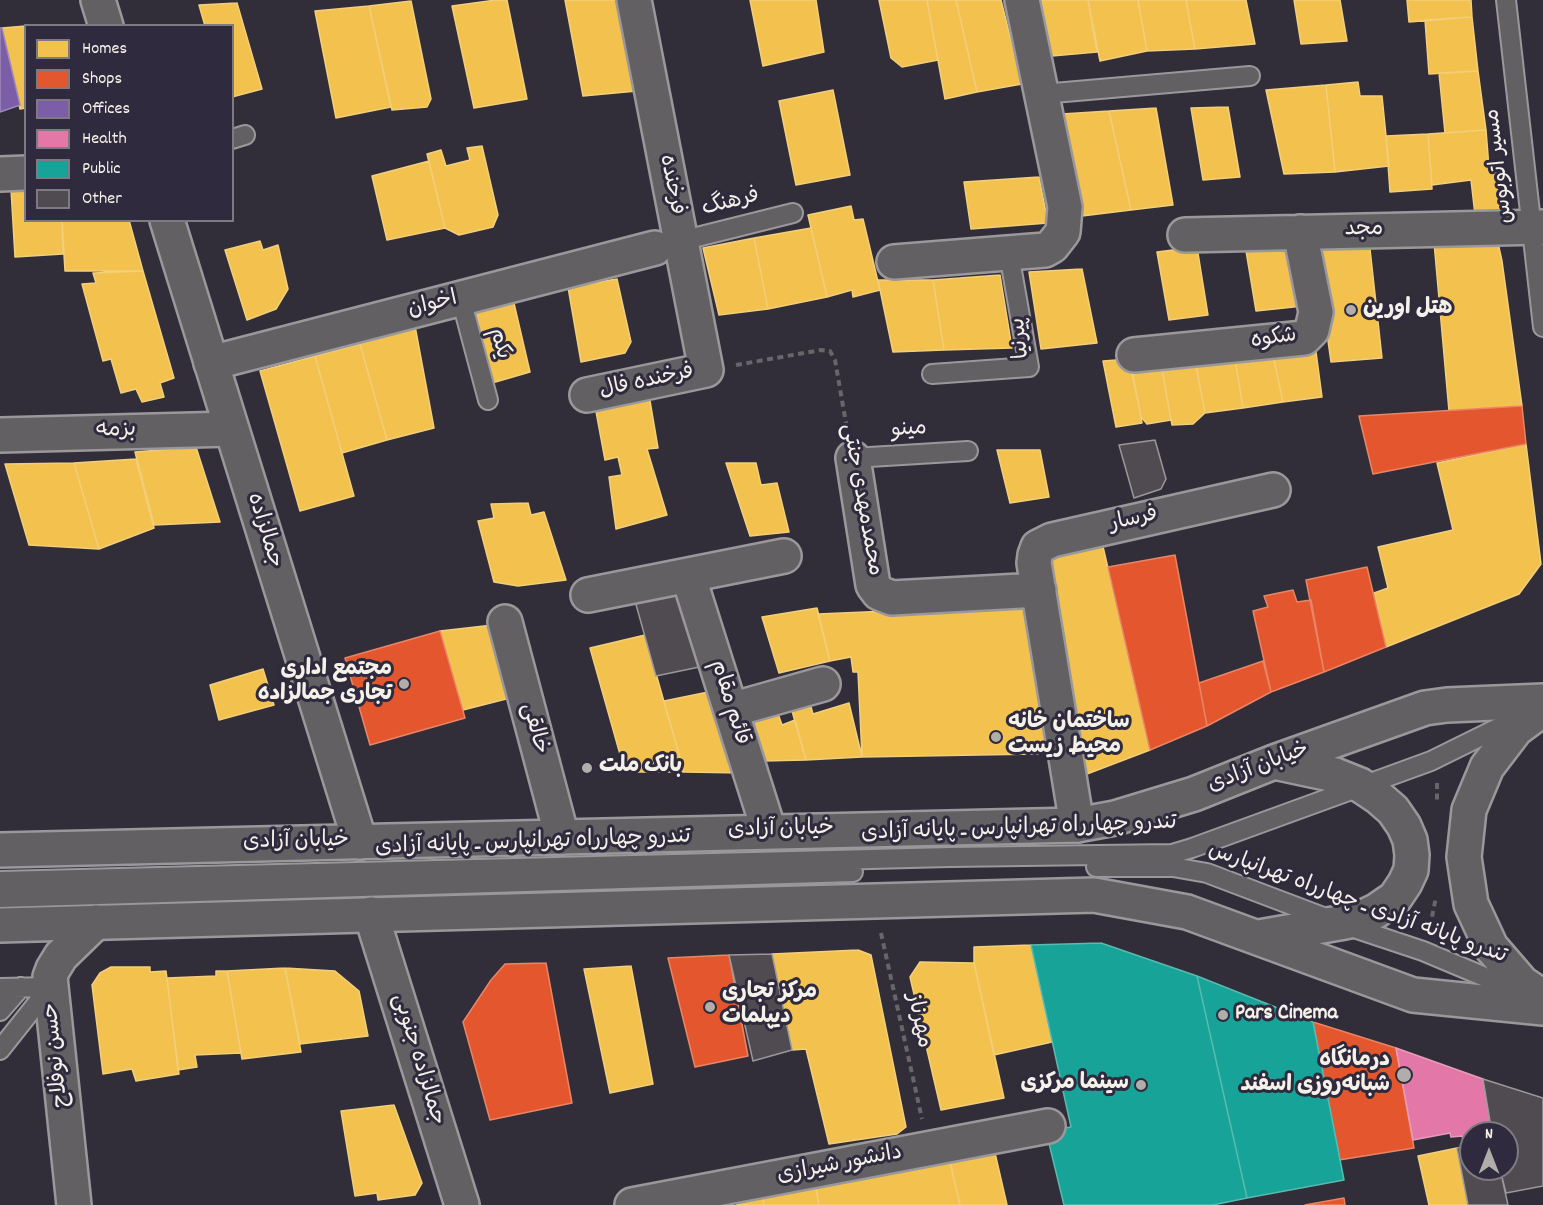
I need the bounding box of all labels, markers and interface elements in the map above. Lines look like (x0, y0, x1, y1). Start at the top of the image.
legend (24, 24, 234, 222)
text: Homes (82, 37, 127, 62)
text: Shops (82, 67, 122, 92)
text: Offices (82, 97, 130, 122)
street label: مسیر اتوبوس (1481, 107, 1521, 225)
text: Health (82, 127, 127, 152)
street label: فرخنده (651, 153, 689, 217)
text: Public (82, 157, 121, 182)
street label: فرهنگ (699, 184, 763, 224)
text: Other (82, 187, 122, 212)
street label: مجد (1345, 217, 1383, 245)
street label: اخوان (406, 287, 460, 325)
place label: هتل اورین (1363, 297, 1452, 323)
marker: هتل اورین (1344, 303, 1358, 317)
street label: پیرنیا (1007, 316, 1037, 360)
street label: شکوه (1249, 324, 1299, 356)
street label: یکم (481, 326, 515, 362)
street label: فرخنده فال (597, 360, 697, 406)
street label: مینو (890, 417, 928, 445)
street label: بزمه (96, 418, 136, 446)
street label: محمدمهدی جنتی (834, 422, 886, 578)
street label: جمالزاده (239, 490, 287, 572)
street label: فرسار (1107, 503, 1161, 539)
street label: قائم مقام (703, 657, 753, 749)
place label: مجتمع اداری تجاری جمالزاده (258, 658, 392, 710)
marker: مجتمع اداری تجاری جمالزاده (397, 677, 411, 691)
street label: خالقی (514, 700, 552, 758)
place label: ساختمان خانه محیط زیست (1008, 711, 1130, 762)
marker: ساختمان خانه محیط زیست (989, 730, 1003, 744)
street label: خیابان آزادی (1205, 738, 1313, 800)
place label: بانک ملت (599, 755, 682, 781)
marker: بانک ملت (580, 761, 594, 775)
street label: تندرو چهارراه تهرانپارس ـ پایانه آزادی (861, 811, 1177, 849)
street label: خیابان آزادی (728, 817, 834, 845)
street label: تندرو چهارراه تهرانپارس ـ پایانه آزادی (375, 825, 691, 863)
street label: خیابان آزادی (243, 829, 349, 857)
street label: تندرو پایانه آزادی ـ چهارراه تهرانپارس (1204, 839, 1510, 971)
place label: مرکز تجاری دیپلمات (722, 981, 817, 1032)
street label: جمالزاده جنوبی (385, 991, 449, 1129)
street label: مهرناز (898, 991, 936, 1051)
marker: مرکز تجاری دیپلمات (703, 1000, 717, 1014)
street label: حسن نوفلاح (39, 1001, 77, 1109)
place label: Pars Cinema (1235, 1002, 1338, 1028)
marker: Pars Cinema (1216, 1008, 1230, 1022)
place label: درمانگاه شبانه‌روزی اسفند (1240, 1049, 1390, 1100)
marker: درمانگاه شبانه‌روزی اسفند (1395, 1066, 1413, 1084)
place label: سینما مرکزی (1020, 1072, 1129, 1098)
marker: سینما مرکزی (1134, 1078, 1148, 1092)
north arrow (1459, 1121, 1519, 1181)
text: N (1485, 1123, 1493, 1146)
street label: دانشور شیرازی (775, 1141, 905, 1191)

